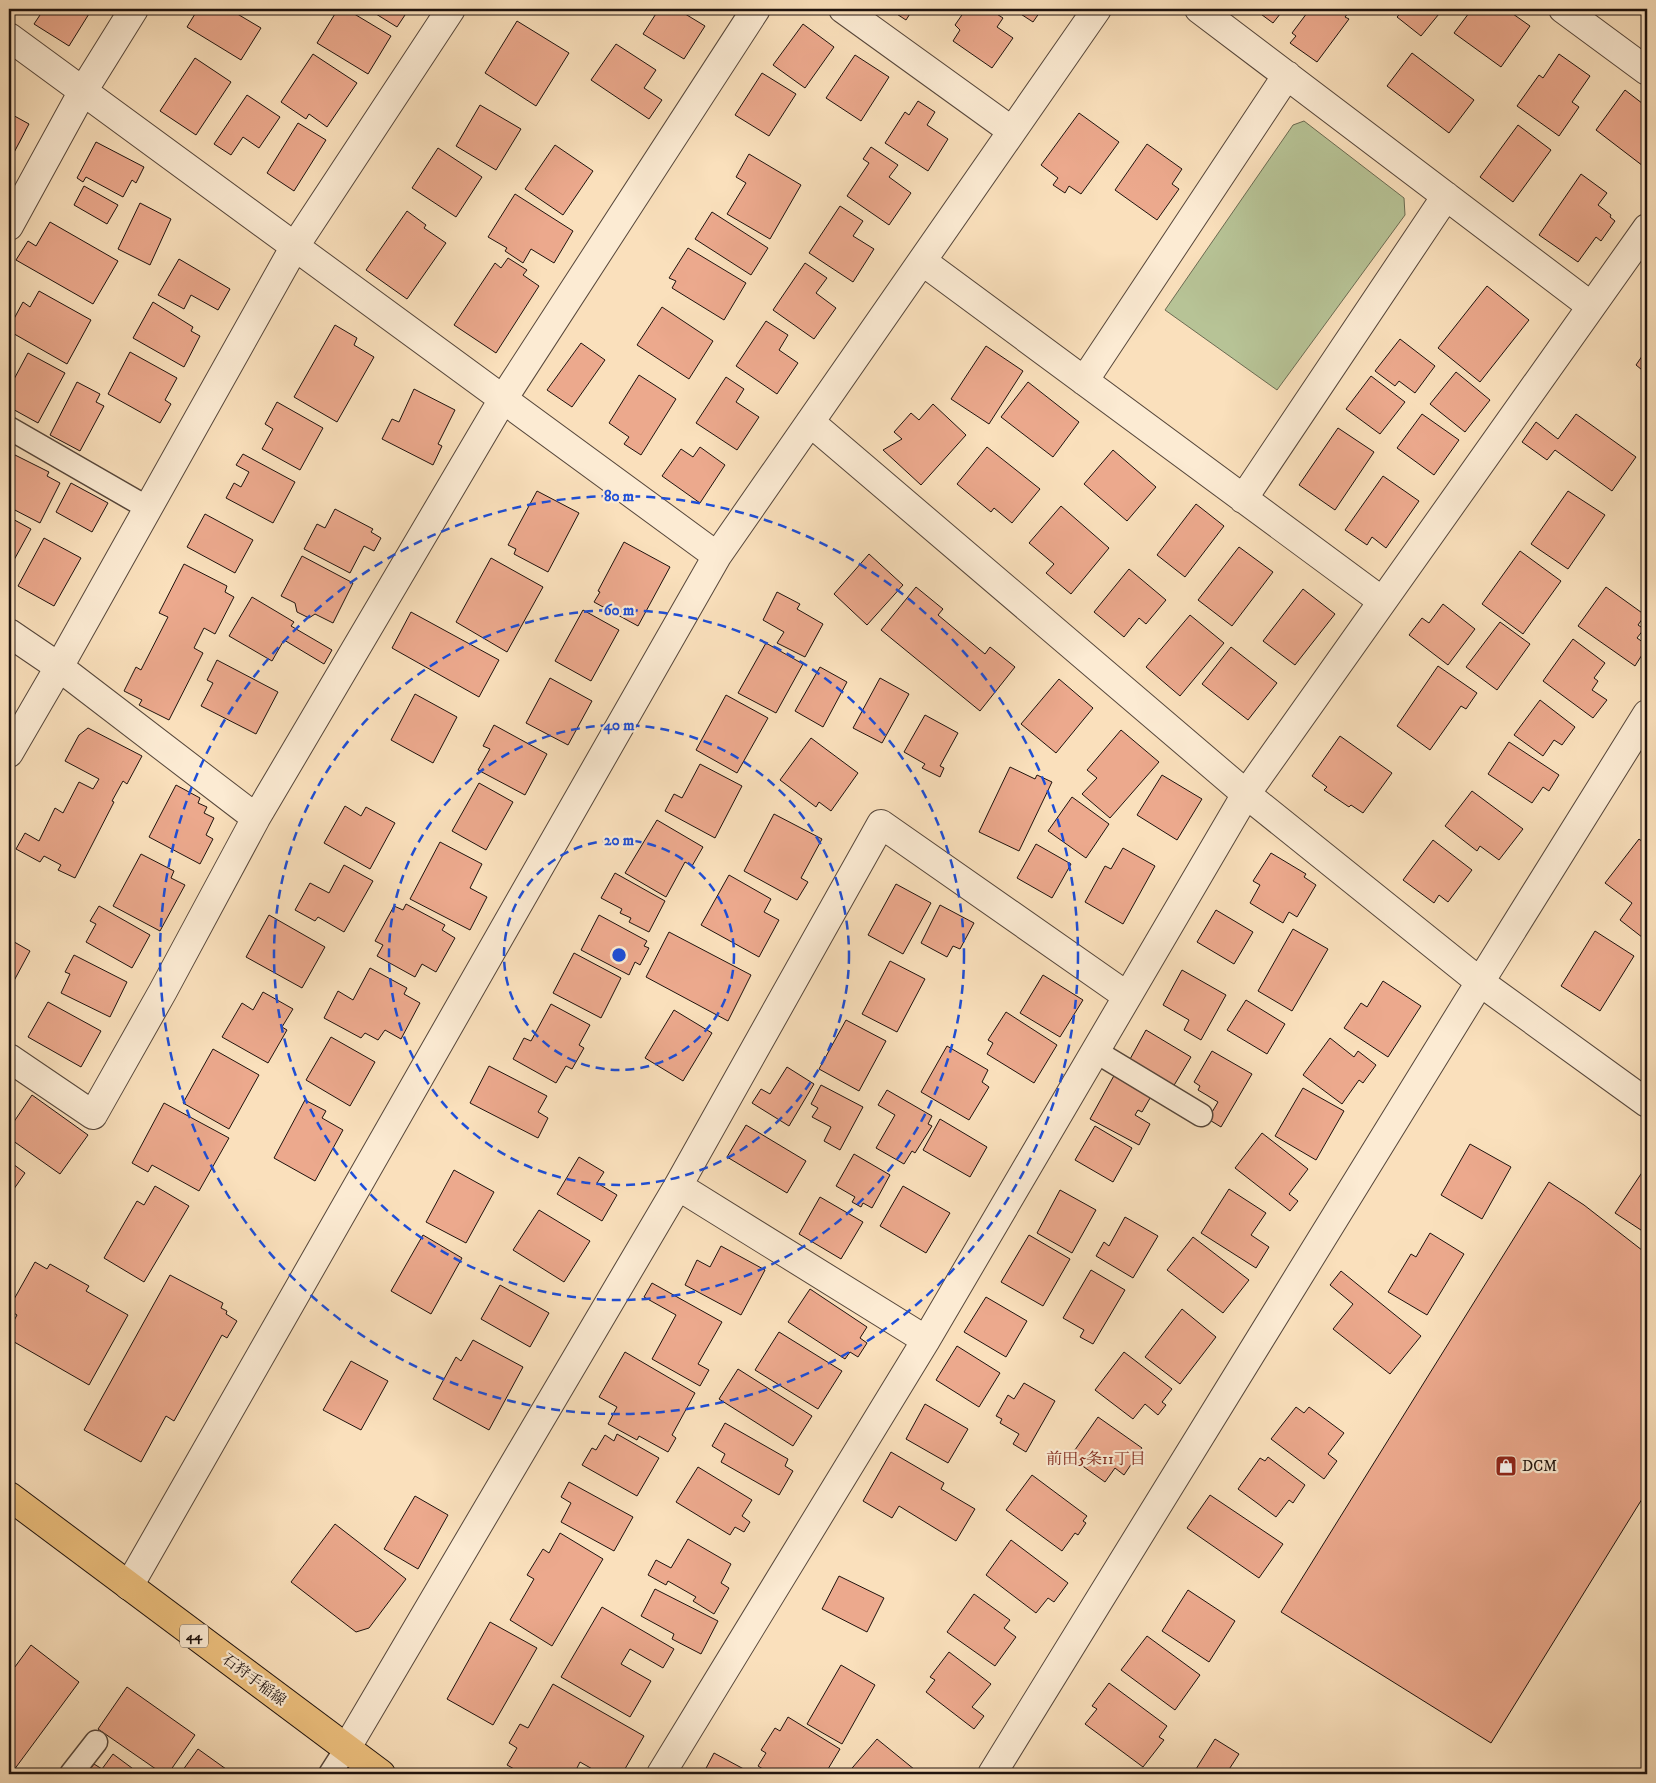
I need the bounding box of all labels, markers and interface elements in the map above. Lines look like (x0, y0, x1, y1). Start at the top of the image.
text: 80 m (604, 487, 635, 506)
text: 60 m (604, 601, 635, 620)
text: 40 m (602, 716, 635, 735)
text: 20 m (604, 831, 635, 850)
centre of rings (610, 946, 628, 964)
district label: 前田5条11丁目 (1046, 1449, 1146, 1469)
shop icon: DCM (1494, 1454, 1518, 1478)
place label: DCM (1522, 1457, 1557, 1476)
road number: 44 (180, 1624, 208, 1648)
street label: 石狩手稲線 (218, 1650, 290, 1710)

